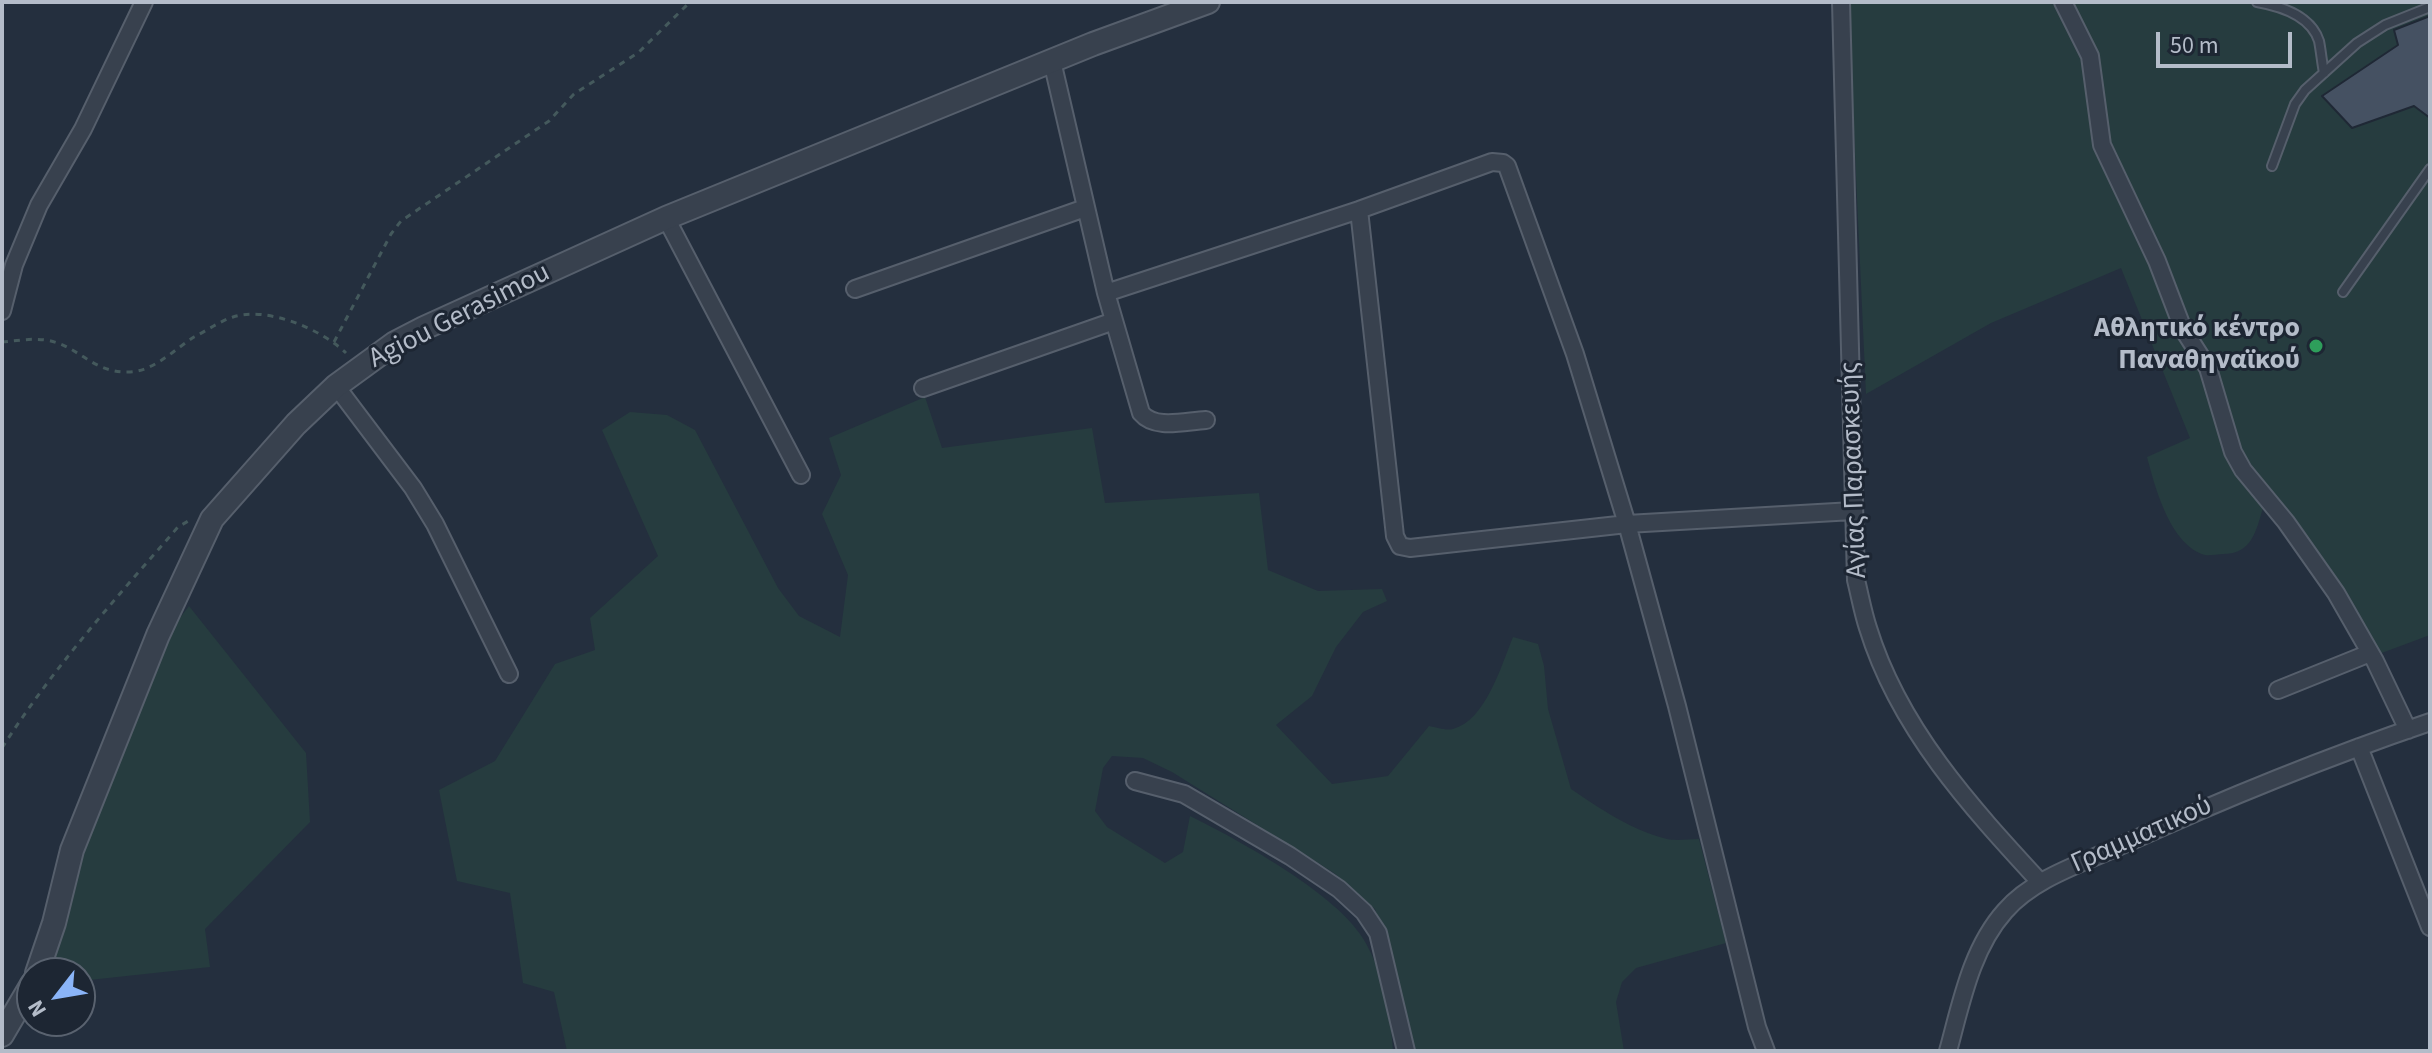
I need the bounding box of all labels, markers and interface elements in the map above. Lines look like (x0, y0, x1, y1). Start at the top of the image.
scale bar (2160, 16, 2296, 66)
text: 50 m (2170, 28, 2219, 63)
street label: Agiou Gerasimou (364, 257, 556, 377)
place label: Αθλητικό κέντρο Παναθηναϊκού (2094, 313, 2300, 379)
marker: Αθλητικό κέντρο Παναθηναϊκού (2307, 337, 2325, 355)
street label: Αγίας Παρασκευής (1834, 361, 1876, 579)
street label: Γραμματικού (2066, 790, 2218, 882)
north arrow (16, 957, 96, 1037)
text: N (20, 994, 55, 1023)

